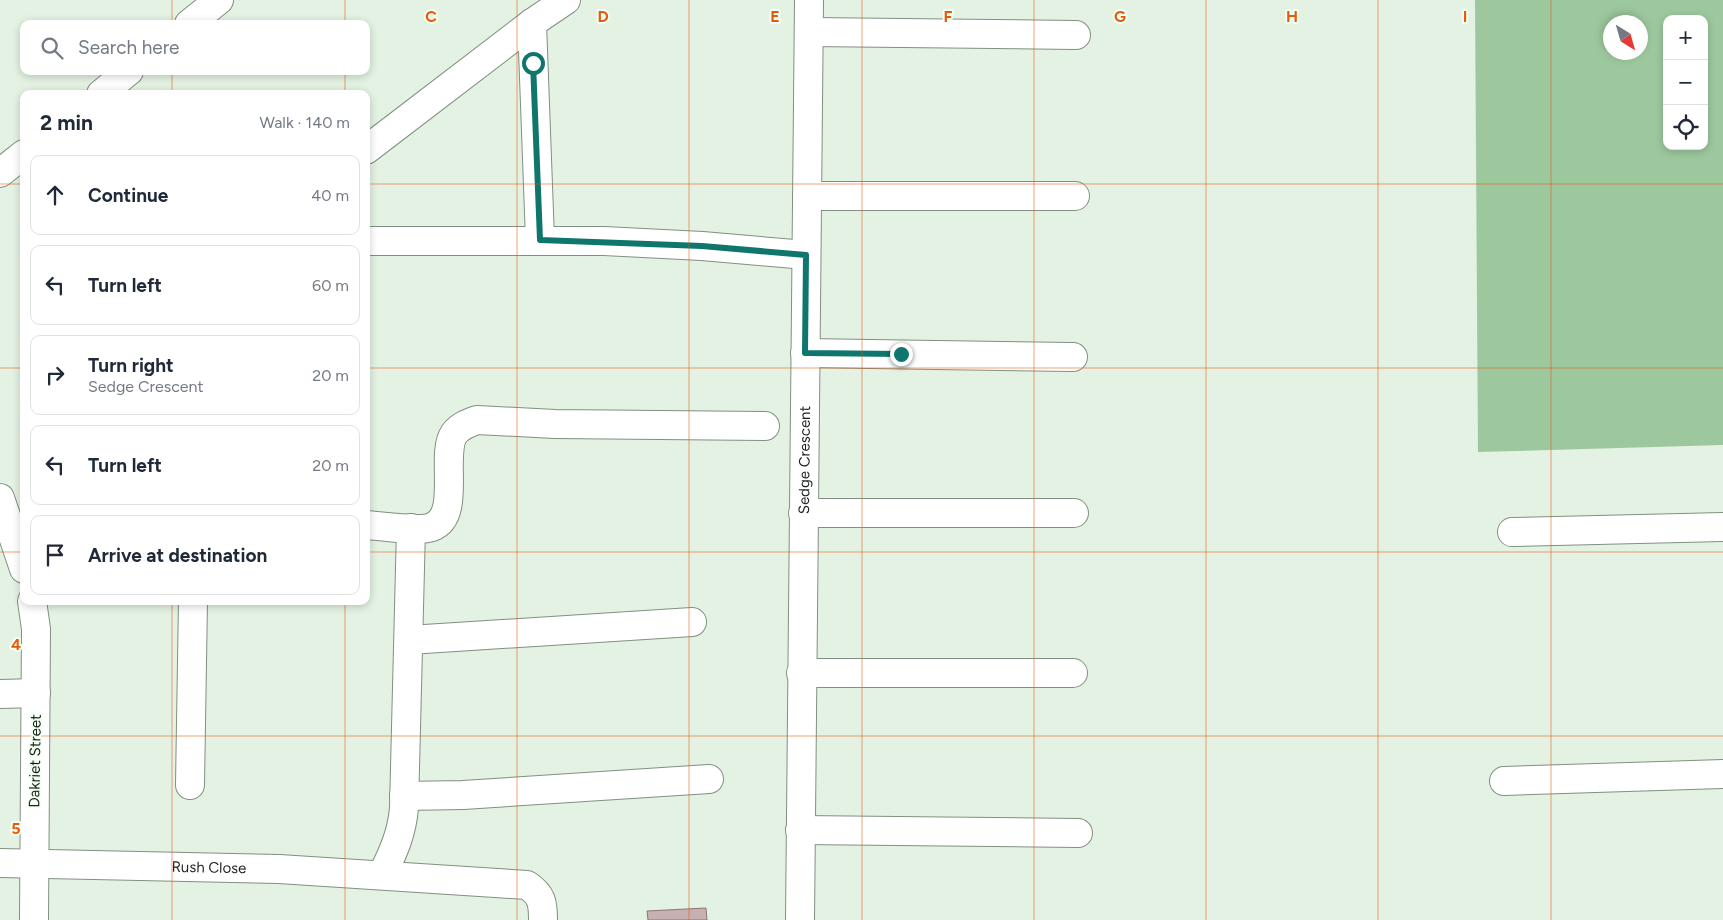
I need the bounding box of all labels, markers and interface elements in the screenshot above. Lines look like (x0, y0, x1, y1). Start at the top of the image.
text: C (425, 7, 437, 26)
text: D (597, 7, 609, 26)
text: E (770, 7, 780, 26)
text: F (944, 7, 953, 26)
text: G (1114, 7, 1126, 26)
text: H (1286, 7, 1298, 26)
text: I (1463, 7, 1467, 26)
north arrow (1603, 15, 1648, 60)
map controls (1663, 15, 1708, 150)
button: + (1663, 15, 1708, 60)
search box (20, 20, 370, 75)
icon: search (38, 34, 66, 62)
text: Search here (78, 36, 180, 59)
route start (522, 52, 545, 75)
button: − (1663, 60, 1708, 105)
button: locate (1663, 105, 1708, 150)
text: 2 min (40, 110, 93, 135)
text: Walk · 140 m (260, 113, 350, 132)
icon: ahead (41, 181, 69, 209)
text: Continue (88, 184, 168, 207)
text: 40 m (311, 186, 349, 205)
icon: left (41, 271, 69, 299)
text: Turn left (88, 274, 162, 297)
text: 60 m (312, 276, 349, 295)
route end (890, 343, 913, 366)
text: Turn right (88, 354, 174, 377)
icon: right (41, 361, 69, 389)
text: 20 m (312, 366, 349, 385)
text: Sedge Crescent (88, 377, 204, 396)
street label: Sedge Crescent (795, 405, 814, 514)
icon: left (41, 451, 69, 479)
text: Turn left (88, 454, 162, 477)
text: 20 m (312, 456, 349, 475)
icon: arrive (41, 541, 69, 569)
text: Arrive at destination (88, 544, 267, 567)
text: 4 (11, 635, 21, 654)
street label: Dakriet Street (25, 714, 45, 808)
text: 5 (11, 819, 21, 838)
street label: Rush Close (171, 858, 247, 877)

